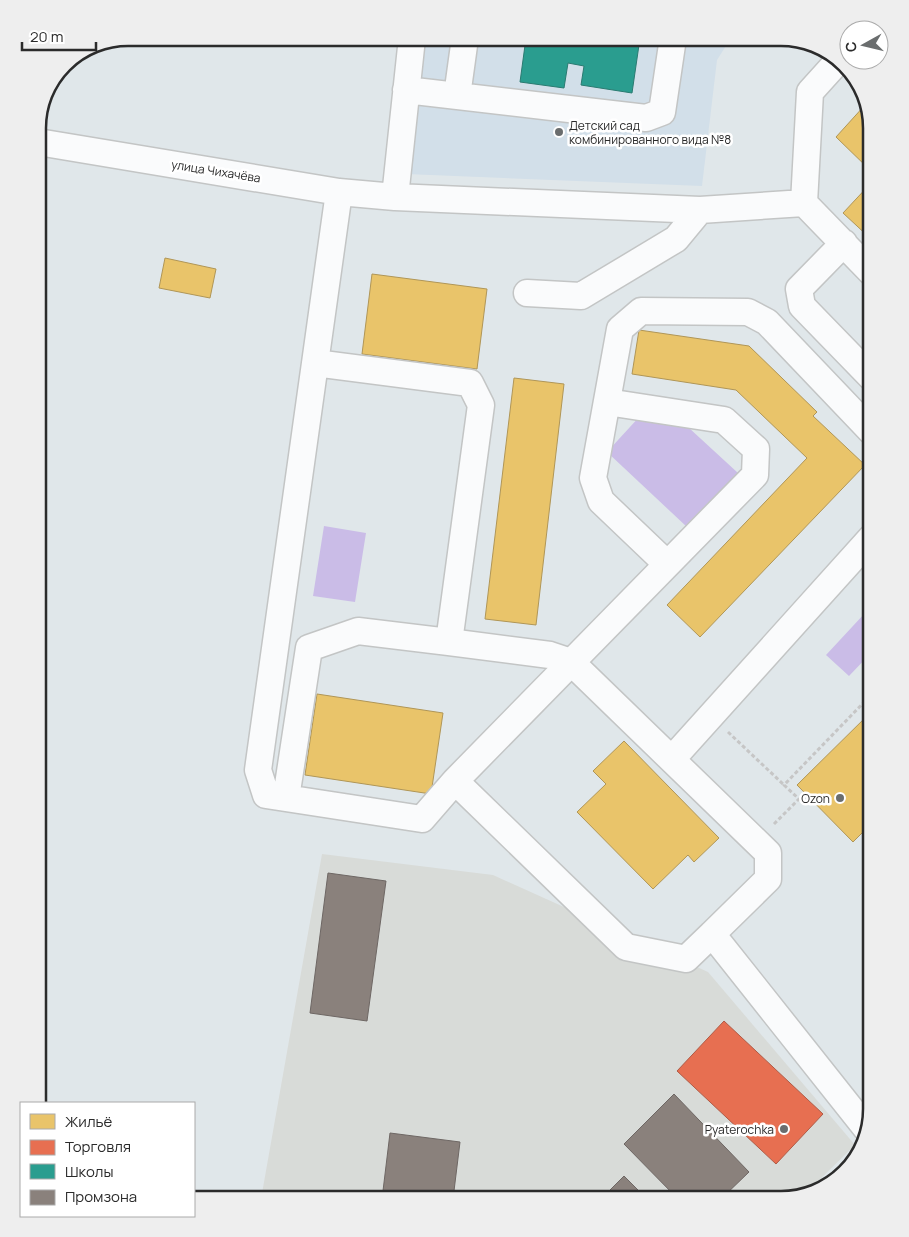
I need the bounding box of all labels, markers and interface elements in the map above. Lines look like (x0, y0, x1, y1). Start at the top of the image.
scale bar (22, 20, 96, 52)
north arrow (839, 20, 889, 70)
text: 20 m (30, 26, 63, 47)
text: С (841, 40, 861, 53)
place label: Детский сад комбинированного вида №8 (569, 117, 731, 148)
marker: Детский сад комбинированного вида №8 (553, 126, 565, 138)
street label: улица Чихачёва (170, 156, 262, 186)
place label: Ozon (801, 790, 830, 807)
marker: Ozon (834, 792, 846, 804)
legend (20, 1102, 195, 1217)
text: Жильё (65, 1111, 113, 1132)
place label: Pyaterochka (705, 1121, 774, 1138)
marker: Pyaterochka (778, 1123, 790, 1135)
text: Торговля (65, 1136, 131, 1157)
text: Школы (65, 1161, 113, 1182)
text: Промзона (65, 1186, 137, 1207)

